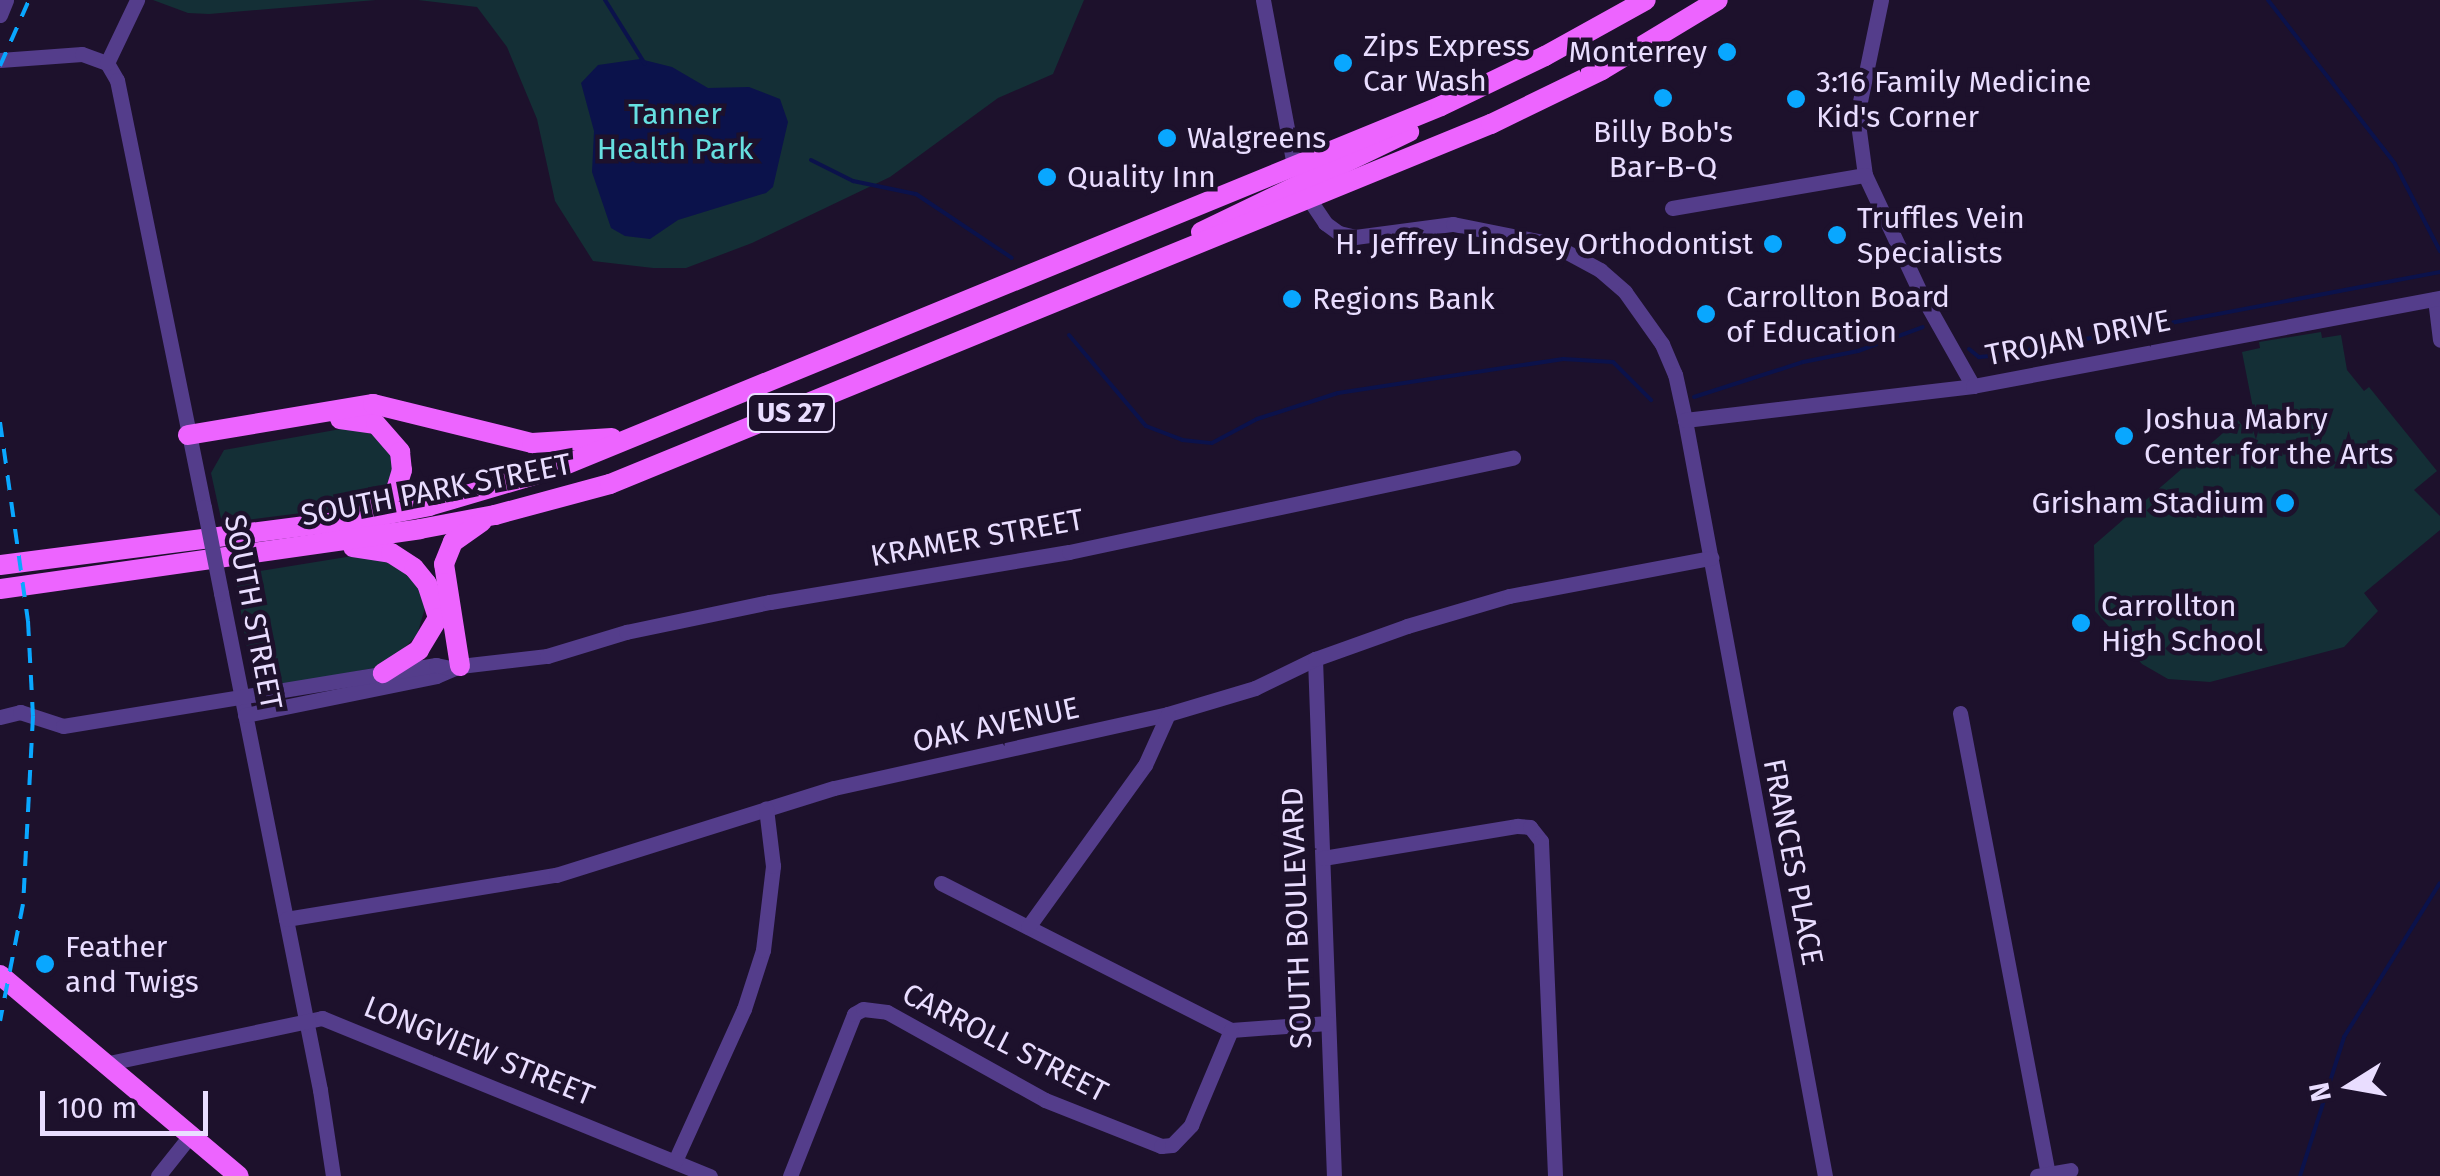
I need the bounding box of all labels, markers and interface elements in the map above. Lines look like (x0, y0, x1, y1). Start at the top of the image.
place label: Zips Express Car Wash (1363, 28, 1530, 98)
place label: Monterrey (1569, 34, 1707, 70)
marker: Monterrey (1716, 41, 1738, 63)
marker: Zips Express Car Wash (1332, 52, 1354, 74)
place label: 3:16 Family Medicine Kid's Corner (1816, 64, 2091, 134)
marker: Billy Bob's Bar-B-Q (1652, 87, 1674, 109)
marker: 3:16 Family Medicine Kid's Corner (1785, 88, 1807, 110)
park label: Tanner Health Park (597, 96, 753, 166)
place label: Billy Bob's Bar-B-Q (1593, 114, 1733, 184)
place label: Walgreens (1187, 120, 1326, 156)
marker: Walgreens (1156, 127, 1178, 149)
place label: Quality Inn (1067, 159, 1216, 195)
marker: Quality Inn (1036, 166, 1058, 188)
place label: Truffles Vein Specialists (1857, 200, 2025, 270)
marker: Truffles Vein Specialists (1826, 224, 1848, 246)
place label: H. Jeffrey Lindsey Orthodontist (1335, 226, 1753, 262)
marker: H. Jeffrey Lindsey Orthodontist (1762, 233, 1784, 255)
place label: Carrollton Board of Education (1726, 279, 1950, 350)
place label: Regions Bank (1312, 281, 1495, 317)
marker: Regions Bank (1281, 288, 1303, 310)
street label: TROJAN DRIVE (1982, 302, 2174, 374)
marker: Carrollton Board of Education (1695, 303, 1717, 325)
road number: US 27 (746, 390, 836, 436)
place label: Joshua Mabry Center for the Arts (2144, 401, 2394, 472)
marker: Joshua Mabry Center for the Arts (2113, 425, 2135, 447)
street label: SOUTH PARK STREET (298, 446, 574, 534)
place label: Grisham Stadium (2032, 485, 2265, 521)
marker: Grisham Stadium (2274, 492, 2296, 514)
street label: KRAMER STREET (868, 502, 1086, 574)
street label: SOUTH STREET (216, 511, 290, 713)
place label: Carrollton High School (2101, 588, 2263, 658)
marker: Carrollton High School (2070, 612, 2092, 634)
street label: OAK AVENUE (910, 690, 1082, 760)
street label: FRANCES PLACE (1755, 756, 1831, 968)
street label: SOUTH BOULEVARD (1274, 787, 1320, 1049)
place label: Feather and Twigs (65, 929, 199, 1000)
marker: Feather and Twigs (34, 953, 56, 975)
street label: CARROLL STREET (896, 976, 1114, 1110)
street label: LONGVIEW STREET (359, 988, 599, 1114)
north arrow (2300, 1036, 2400, 1136)
scale bar (45, 1071, 212, 1133)
text: N (2302, 1080, 2338, 1104)
text: 100 m (57, 1090, 137, 1126)

